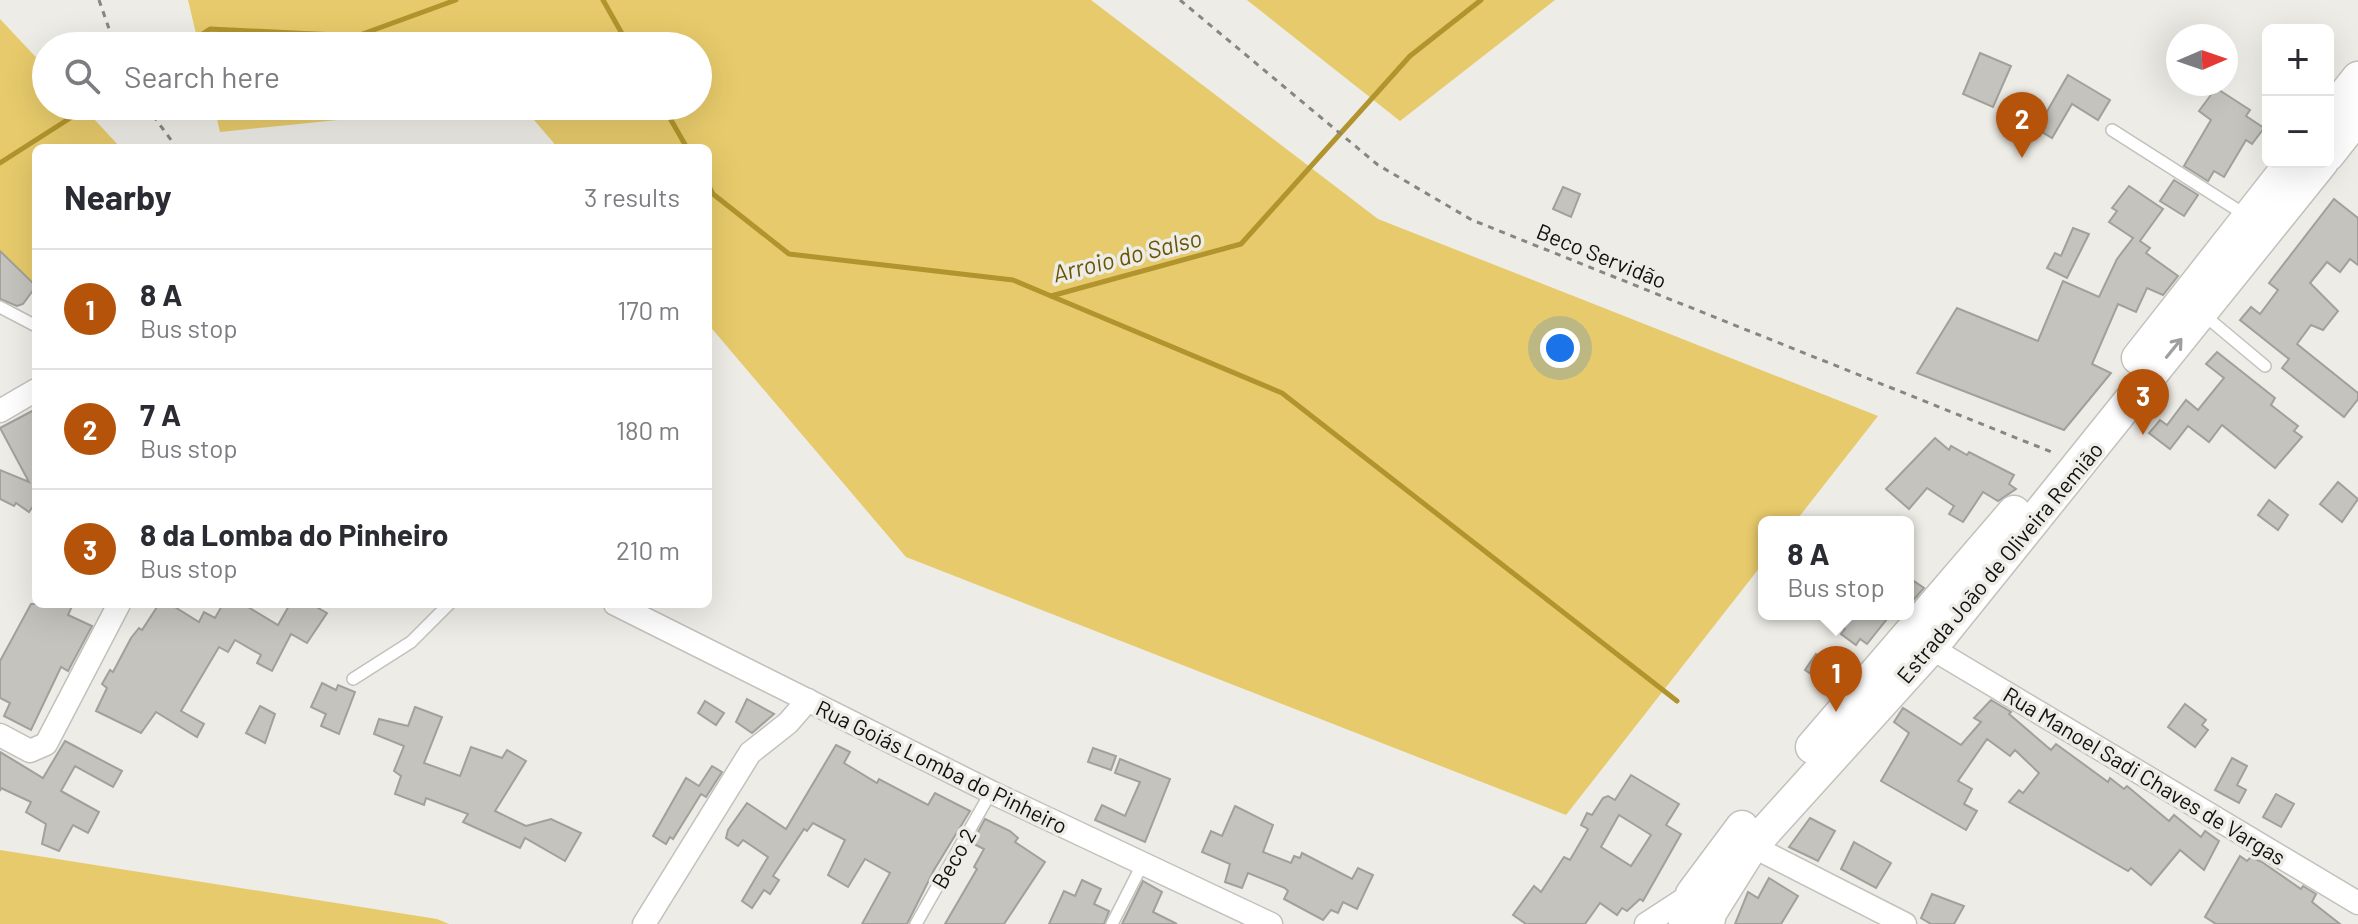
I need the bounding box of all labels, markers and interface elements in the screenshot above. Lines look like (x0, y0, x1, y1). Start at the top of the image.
north arrow (2166, 24, 2238, 96)
map controls (2262, 24, 2334, 168)
button: + (2262, 24, 2334, 96)
search box (32, 32, 712, 120)
icon: search (60, 54, 104, 98)
text: Search here (124, 58, 280, 94)
pin: 2 (1996, 92, 2048, 158)
button: − (2262, 96, 2334, 168)
text: Nearby (64, 176, 172, 217)
text: 3 results (584, 181, 680, 212)
street label: Beco Servidão (1533, 217, 1671, 293)
water label: Arroio do Salso (1049, 222, 1205, 288)
text: 8 A (140, 276, 182, 312)
text: 1 (85, 294, 95, 325)
text: 170 m (617, 294, 680, 325)
text: Bus stop (140, 312, 238, 343)
your location (1540, 328, 1580, 368)
one-way arrow (2165, 338, 2183, 359)
pin: 3 (2117, 369, 2169, 435)
text: 7 A (140, 396, 181, 432)
text: 2 (83, 414, 97, 445)
text: 180 m (616, 414, 680, 445)
text: Bus stop (140, 432, 238, 463)
street label: Estrada João de Oliveira Remião (1891, 436, 2107, 688)
text: 8 da Lomba do Pinheiro (140, 516, 449, 552)
popup (1758, 516, 1914, 620)
text: 3 (83, 534, 97, 565)
text: 210 m (616, 534, 680, 565)
text: 8 A (1787, 535, 1830, 571)
text: Bus stop (140, 552, 238, 583)
text: Bus stop (1787, 571, 1885, 602)
pin: 1 (1810, 646, 1862, 712)
street label: Rua Manoel Sadi Chaves de Vargas (1999, 680, 2291, 870)
street label: Rua Goiás Lomba do Pinheiro (812, 694, 1072, 838)
street label: Beco 2 (925, 823, 981, 893)

